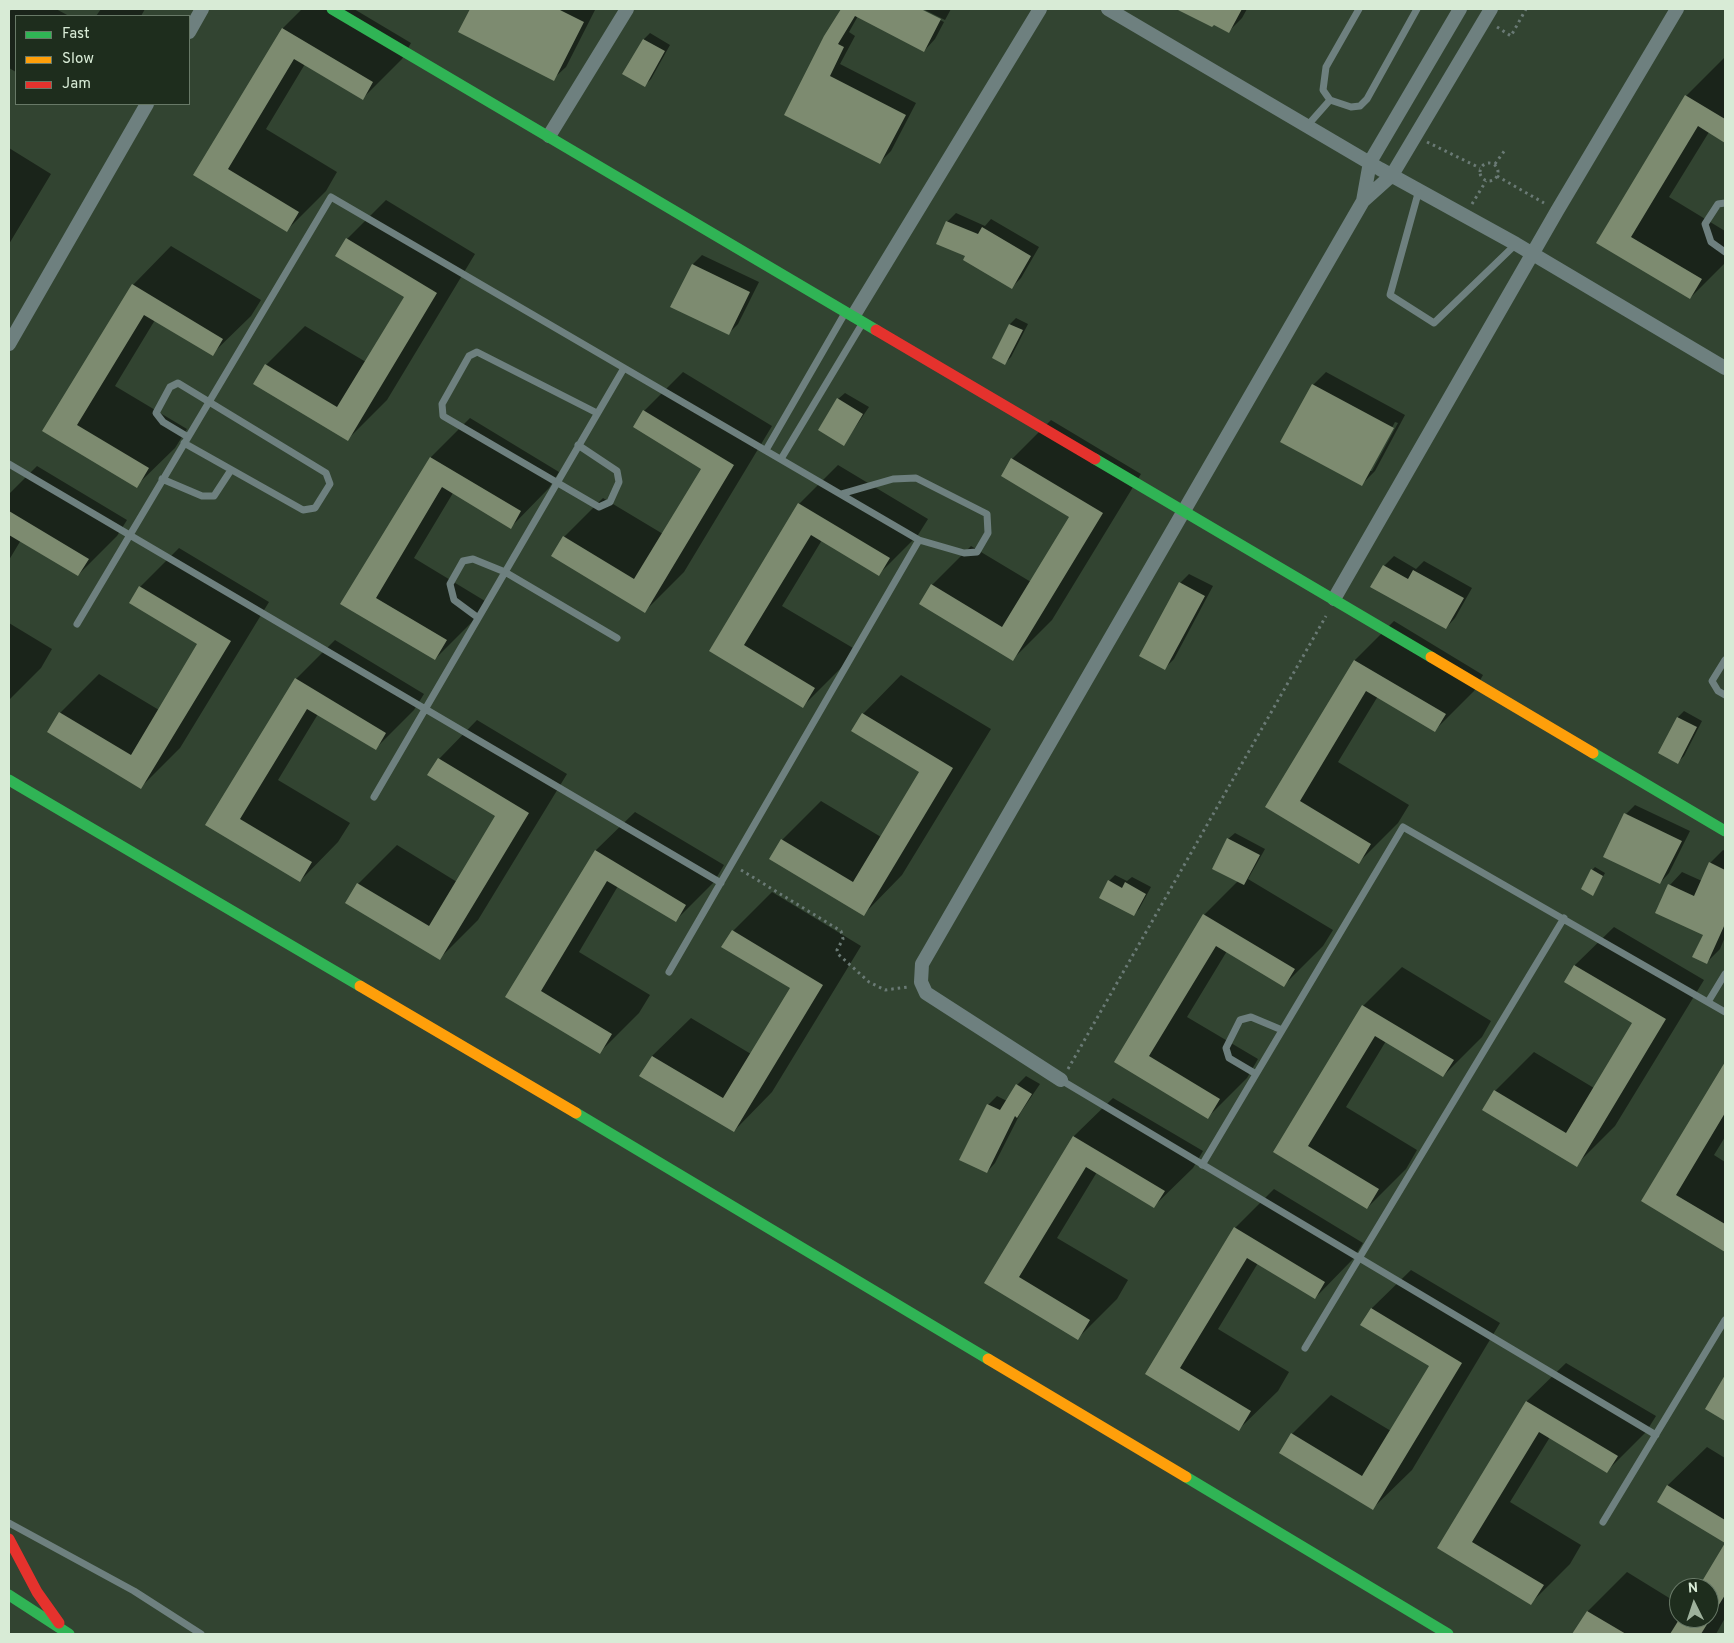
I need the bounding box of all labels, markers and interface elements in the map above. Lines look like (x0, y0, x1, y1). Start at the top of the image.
legend (15, 15, 190, 105)
text: Fast (62, 25, 90, 44)
text: Slow (62, 50, 94, 69)
text: Jam (62, 75, 91, 94)
north arrow (1669, 1578, 1719, 1628)
text: N (1687, 1580, 1699, 1597)

